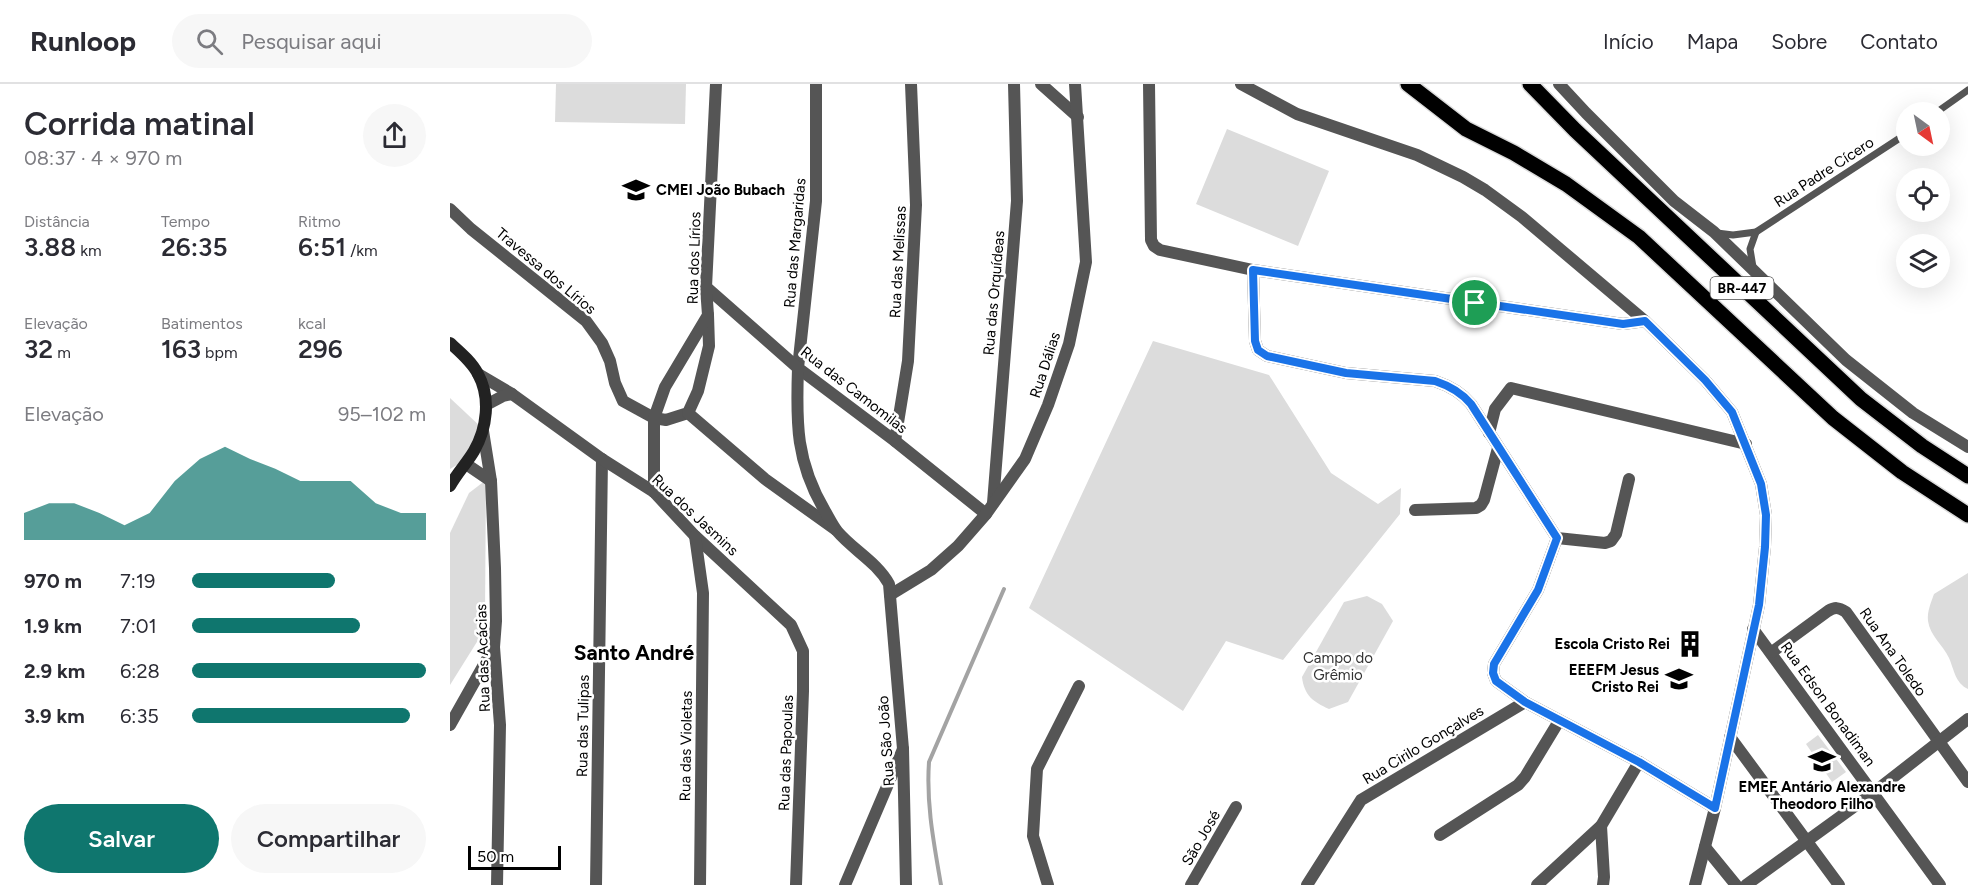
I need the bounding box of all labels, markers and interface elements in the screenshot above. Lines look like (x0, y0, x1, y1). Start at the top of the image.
search box (172, 14, 592, 68)
text: Runloop (30, 24, 136, 58)
icon: search (193, 25, 226, 58)
text: Pesquisar aqui (241, 28, 382, 55)
text: Início (1603, 29, 1654, 54)
text: Mapa (1687, 29, 1738, 54)
text: Sobre (1771, 29, 1827, 54)
text: Contato (1860, 29, 1938, 54)
north arrow (1896, 102, 1950, 156)
map controls (1896, 102, 1950, 288)
text: Corrida matinal (24, 104, 255, 143)
button: share (363, 104, 426, 167)
street label: Rua Padre Cícero (1771, 133, 1878, 211)
text: 08:37 · 4 × 970 m (24, 146, 182, 170)
button: locate (1896, 168, 1950, 222)
school or university icon: CMEI João Bubach (621, 175, 651, 205)
street label: Rua das Margaridas (780, 177, 810, 309)
place label: CMEI João Bubach (656, 181, 785, 199)
street label: Rua das Melissas (886, 205, 910, 319)
street label: Rua dos Lírios (683, 211, 705, 305)
text: Distância (24, 212, 90, 231)
text: Tempo (161, 212, 210, 231)
text: Ritmo (298, 212, 341, 231)
street label: Travessa dos Lírios (492, 224, 600, 318)
street label: Rua das Orquídeas (980, 230, 1008, 356)
text: 3.88 (24, 231, 76, 263)
text: 26:35 (161, 231, 227, 263)
text: 6:51 (298, 231, 346, 263)
button: layers (1896, 234, 1950, 288)
text: km (76, 241, 102, 260)
text: /km (346, 241, 378, 260)
pin (1449, 277, 1500, 328)
road number: BR-447 (1710, 277, 1774, 299)
icon: arrive (1458, 286, 1491, 319)
text: Elevação (24, 314, 88, 333)
text: Batimentos (161, 314, 243, 333)
text: kcal (298, 314, 326, 333)
street label: Rua Dálias (1026, 330, 1064, 400)
text: 32 (24, 333, 53, 365)
text: 163 (161, 333, 201, 365)
text: 296 (298, 333, 343, 365)
text: m (53, 343, 71, 362)
text: bpm (201, 343, 238, 362)
street label: Rua das Camomilas (797, 343, 911, 437)
text: Elevação (24, 402, 104, 426)
text: 95–102 m (338, 402, 426, 426)
street label: Rua dos Jasmins (648, 470, 742, 560)
text: 970 m (24, 569, 82, 593)
text: 7:19 (120, 569, 155, 593)
street label: Rua das Acácias (472, 604, 494, 712)
street label: Rua Ana Toledo (1856, 604, 1930, 700)
text: 1.9 km (24, 614, 82, 638)
text: 7:01 (120, 614, 157, 638)
building icon: Escola Cristo Rei (1675, 629, 1705, 659)
place label: Escola Cristo Rei (1554, 635, 1670, 653)
street label: Rua Edson Bonadiman (1777, 638, 1879, 770)
district label: Santo André (574, 640, 694, 665)
park label: Campo do Grêmio (1303, 649, 1373, 684)
text: 2.9 km (24, 659, 85, 683)
text: 6:28 (120, 659, 160, 683)
place label: EEEFM Jesus Cristo Rei (1569, 661, 1659, 696)
school or university icon: EEEFM Jesus Cristo Rei (1664, 664, 1694, 694)
street label: Rua das Tulipas (573, 675, 593, 777)
street label: Rua das Violetas (676, 691, 696, 801)
street label: Rua das Papoulas (775, 695, 797, 811)
street label: Rua São João (874, 695, 898, 787)
street label: Rua Cirilo Gonçalves (1359, 702, 1487, 788)
text: 3.9 km (24, 704, 85, 728)
text: 6:35 (120, 704, 159, 728)
school or university icon: EMEF Antário Alexandre Theodoro Filho (1807, 746, 1837, 776)
place label: EMEF Antário Alexandre Theodoro Filho (1739, 778, 1906, 813)
button: Salvar (24, 804, 219, 873)
button: Compartilhar (231, 804, 426, 873)
street label: São José (1178, 807, 1224, 869)
scale bar (468, 843, 561, 870)
text: 50 m (477, 847, 514, 866)

